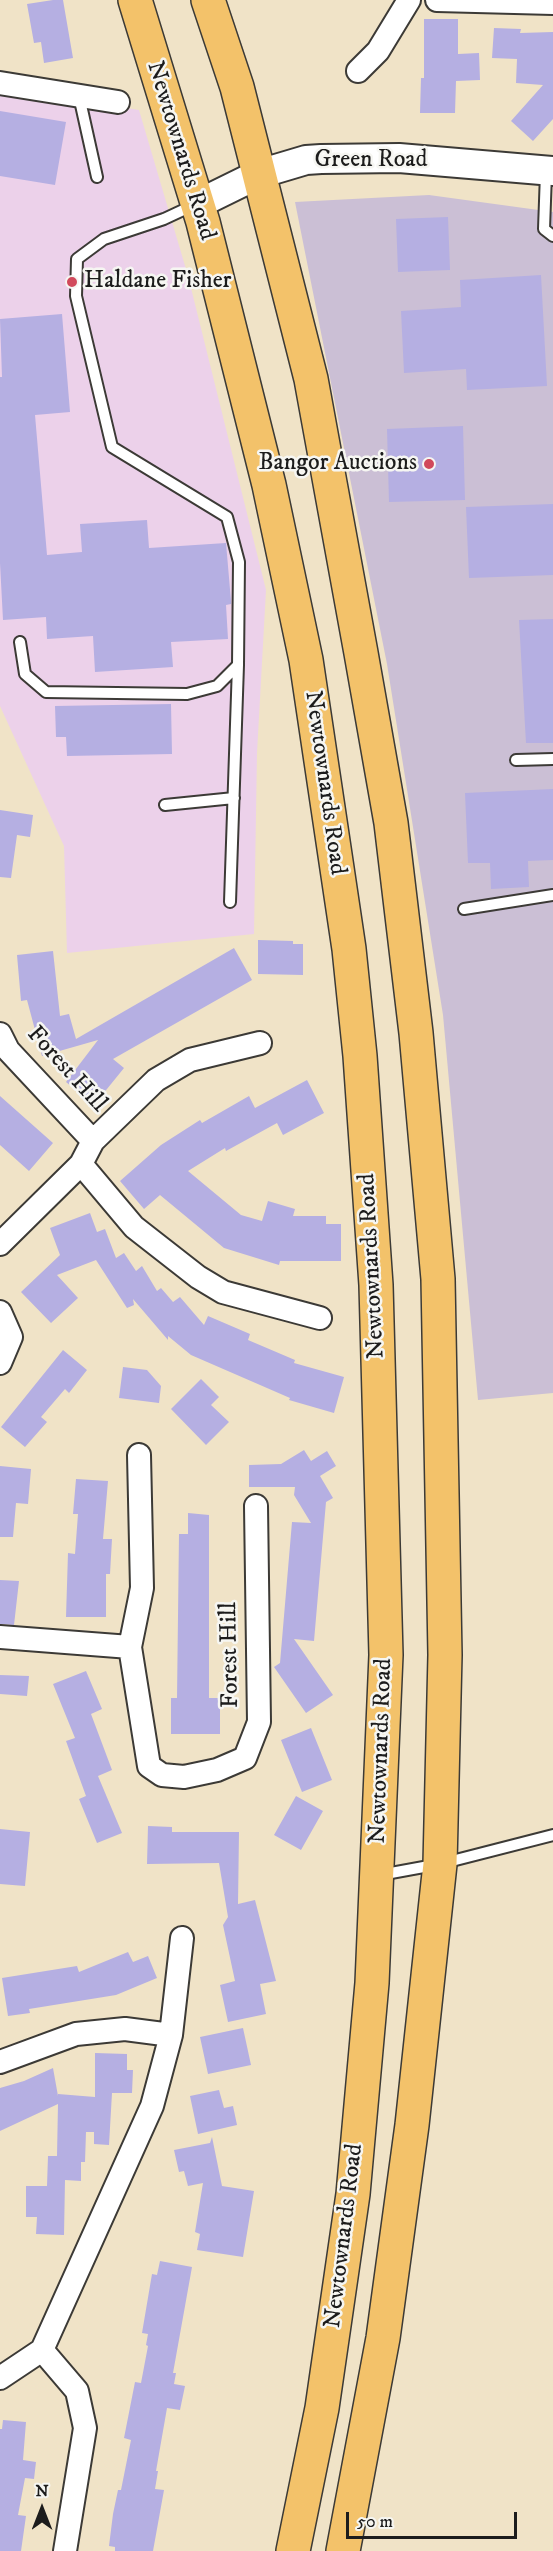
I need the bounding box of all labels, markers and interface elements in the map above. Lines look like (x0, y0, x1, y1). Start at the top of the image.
street label: Newtownards Road (139, 58, 221, 244)
street label: Green Road (315, 147, 427, 175)
place label: Haldane Fisher (84, 268, 232, 296)
marker: Haldane Fisher (65, 275, 79, 289)
place label: Bangor Auctions (258, 450, 417, 478)
marker: Bangor Auctions (422, 457, 436, 471)
street label: Newtownards Road (297, 689, 351, 877)
street label: Forest Hill (20, 1021, 112, 1119)
street label: Newtownards Road (354, 1173, 392, 1359)
street label: Forest Hill (216, 1602, 246, 1708)
street label: Newtownards Road (364, 1658, 400, 1844)
street label: Newtownards Road (319, 2142, 371, 2330)
north arrow (12, 2479, 72, 2539)
text: N (35, 2481, 49, 2501)
scale bar (349, 2500, 520, 2538)
text: 50 m (357, 2511, 393, 2533)

